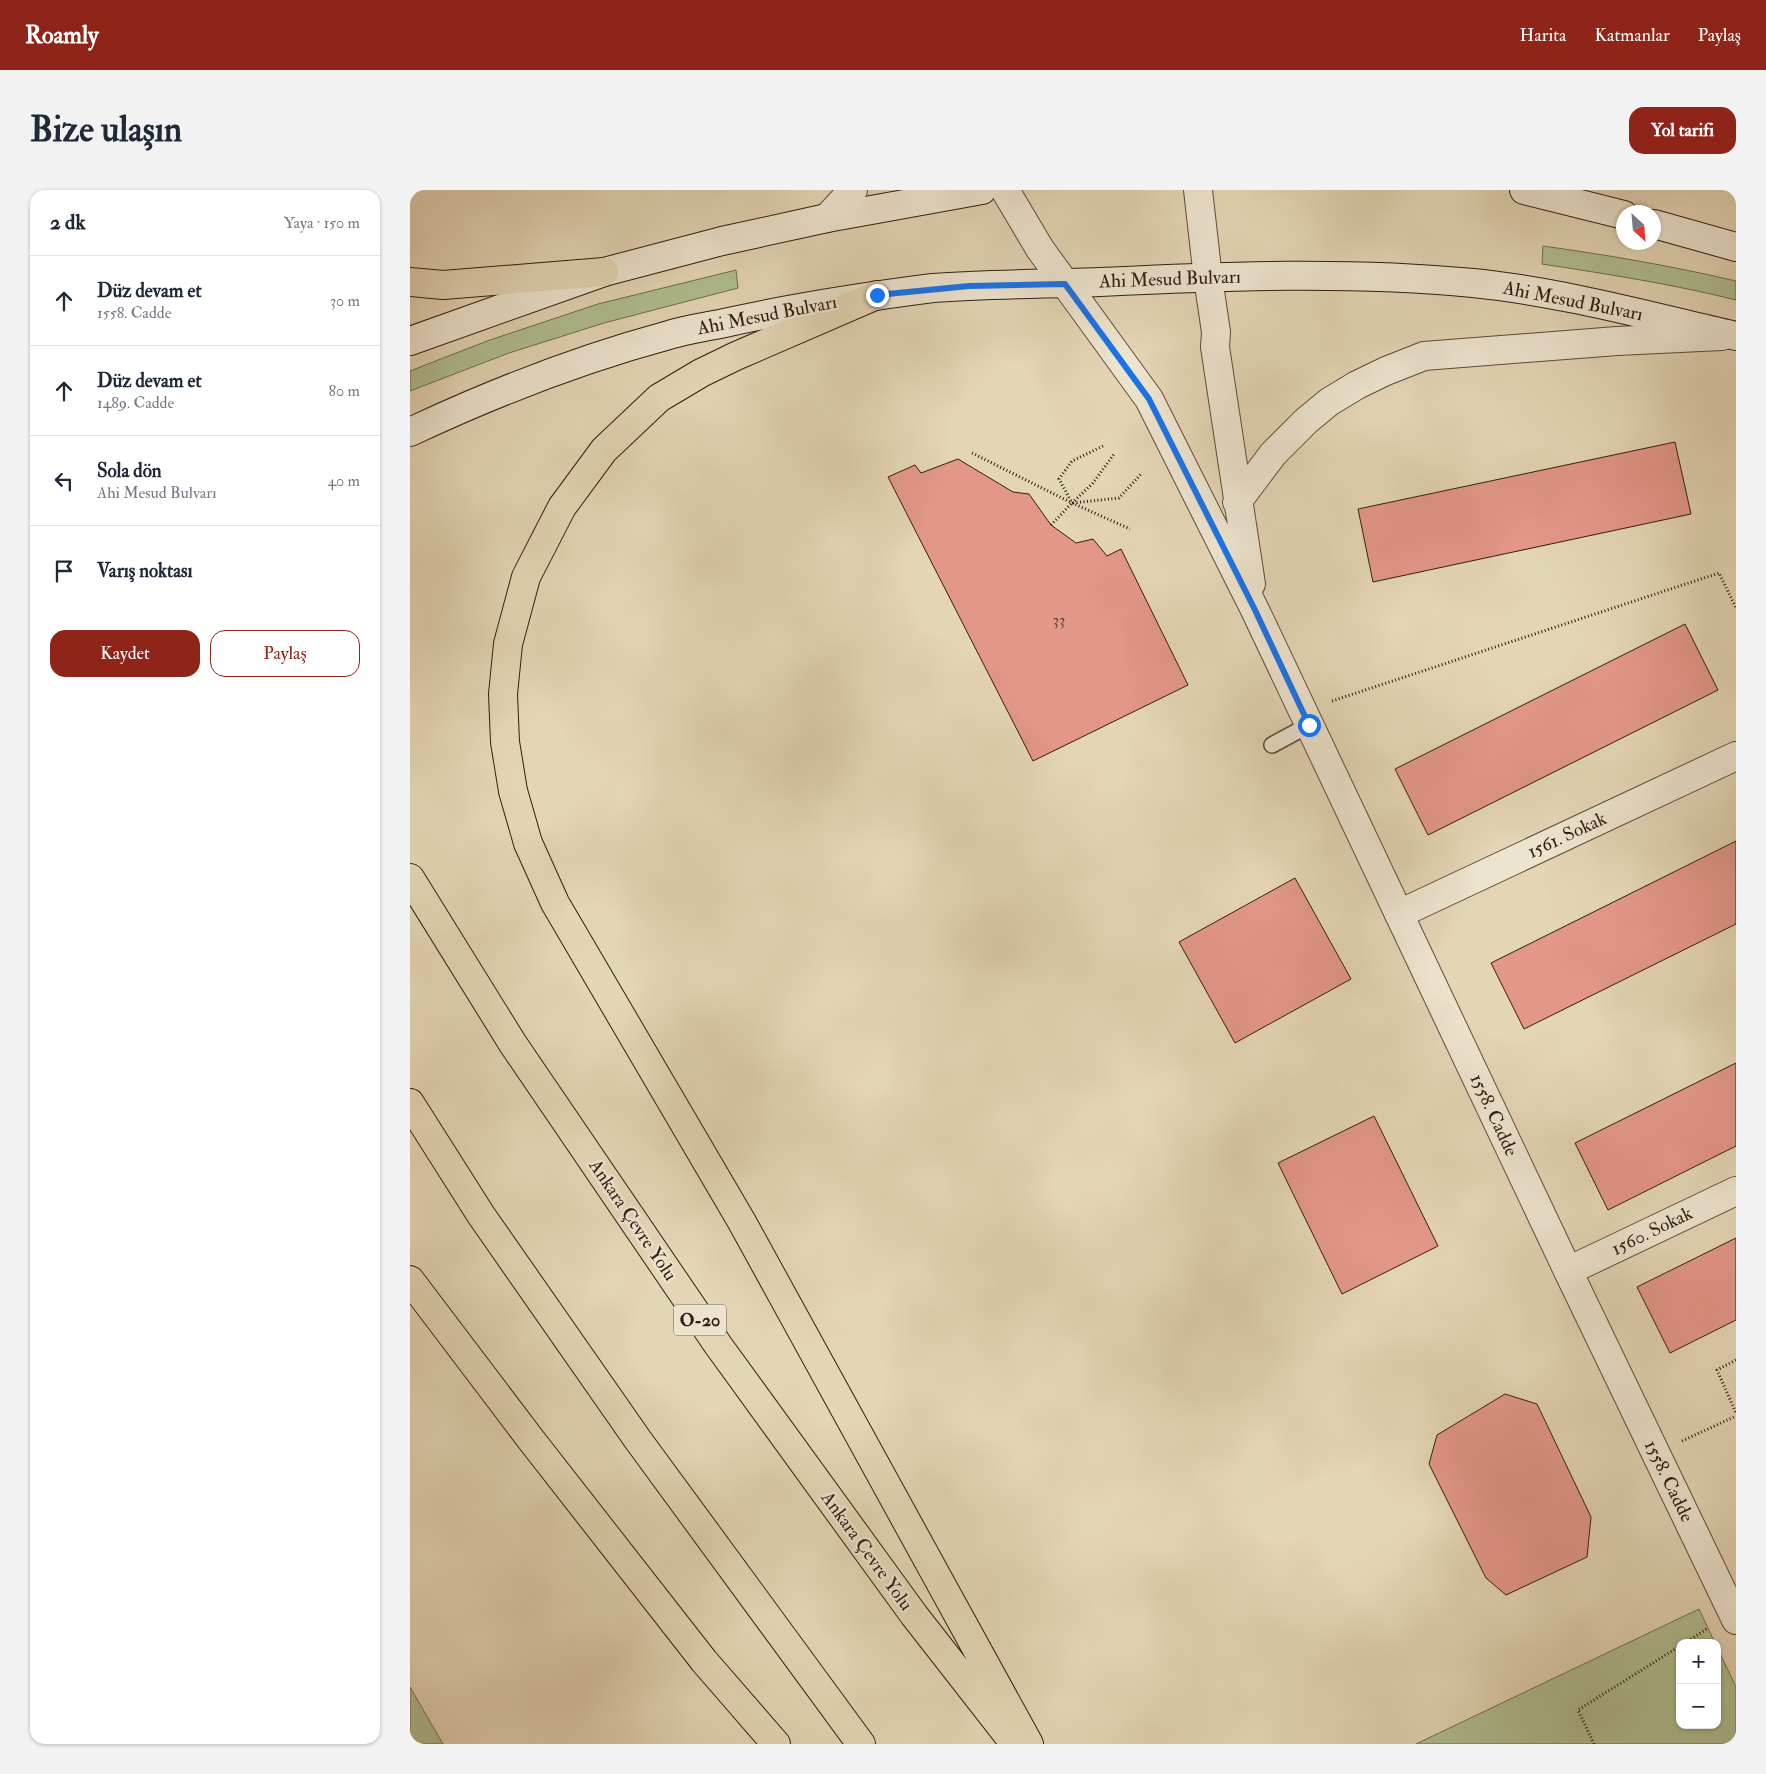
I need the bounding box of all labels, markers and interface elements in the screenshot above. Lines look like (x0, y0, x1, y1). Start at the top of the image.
text: Roamly (25, 20, 99, 51)
text: Harita (1520, 24, 1566, 47)
text: Katmanlar (1594, 24, 1670, 47)
text: Paylaş (1698, 24, 1741, 47)
button: Yol tarifi (1629, 107, 1736, 154)
text: Bize ulaşın (30, 108, 182, 152)
north arrow (1616, 205, 1661, 250)
text: 2 dk (50, 209, 85, 236)
text: Yaya · 150 m (284, 213, 360, 233)
street label: Ahi Mesud Bulvarı (1098, 265, 1241, 294)
street label: Ahi Mesud Bulvarı (1500, 275, 1645, 326)
text: Düz devam et (97, 279, 202, 303)
route end (866, 284, 889, 307)
icon: ahead (50, 287, 78, 315)
street label: Ahi Mesud Bulvarı (694, 290, 839, 341)
text: 30 m (330, 291, 360, 311)
text: 1558. Cadde (97, 303, 171, 323)
text: Düz devam et (97, 369, 202, 393)
icon: ahead (50, 377, 78, 405)
text: 80 m (329, 381, 360, 401)
text: 1489. Cadde (97, 393, 174, 413)
text: Sola dön (97, 459, 162, 483)
icon: left (50, 467, 78, 495)
text: 40 m (327, 471, 360, 491)
text: Ahi Mesud Bulvarı (97, 483, 217, 503)
icon: arrive (50, 557, 78, 585)
text: Varış noktası (97, 559, 193, 583)
house number: 33 (1053, 610, 1065, 630)
button: Kaydet (50, 630, 200, 677)
button: Paylaş (210, 630, 360, 677)
route start (1298, 714, 1321, 737)
street label: 1561. Sokak (1524, 806, 1610, 864)
street label: 1558. Cadde (1464, 1070, 1524, 1160)
street label: Ankara Çevre Yolu (583, 1154, 683, 1285)
street label: 1560. Sokak (1607, 1201, 1697, 1261)
road number: O-20 (674, 1304, 726, 1336)
street label: 1558. Cadde (1639, 1436, 1699, 1526)
street label: Ankara Çevre Yolu (815, 1486, 918, 1615)
map controls (1676, 1639, 1721, 1729)
button: + (1676, 1639, 1721, 1684)
button: − (1676, 1684, 1721, 1729)

